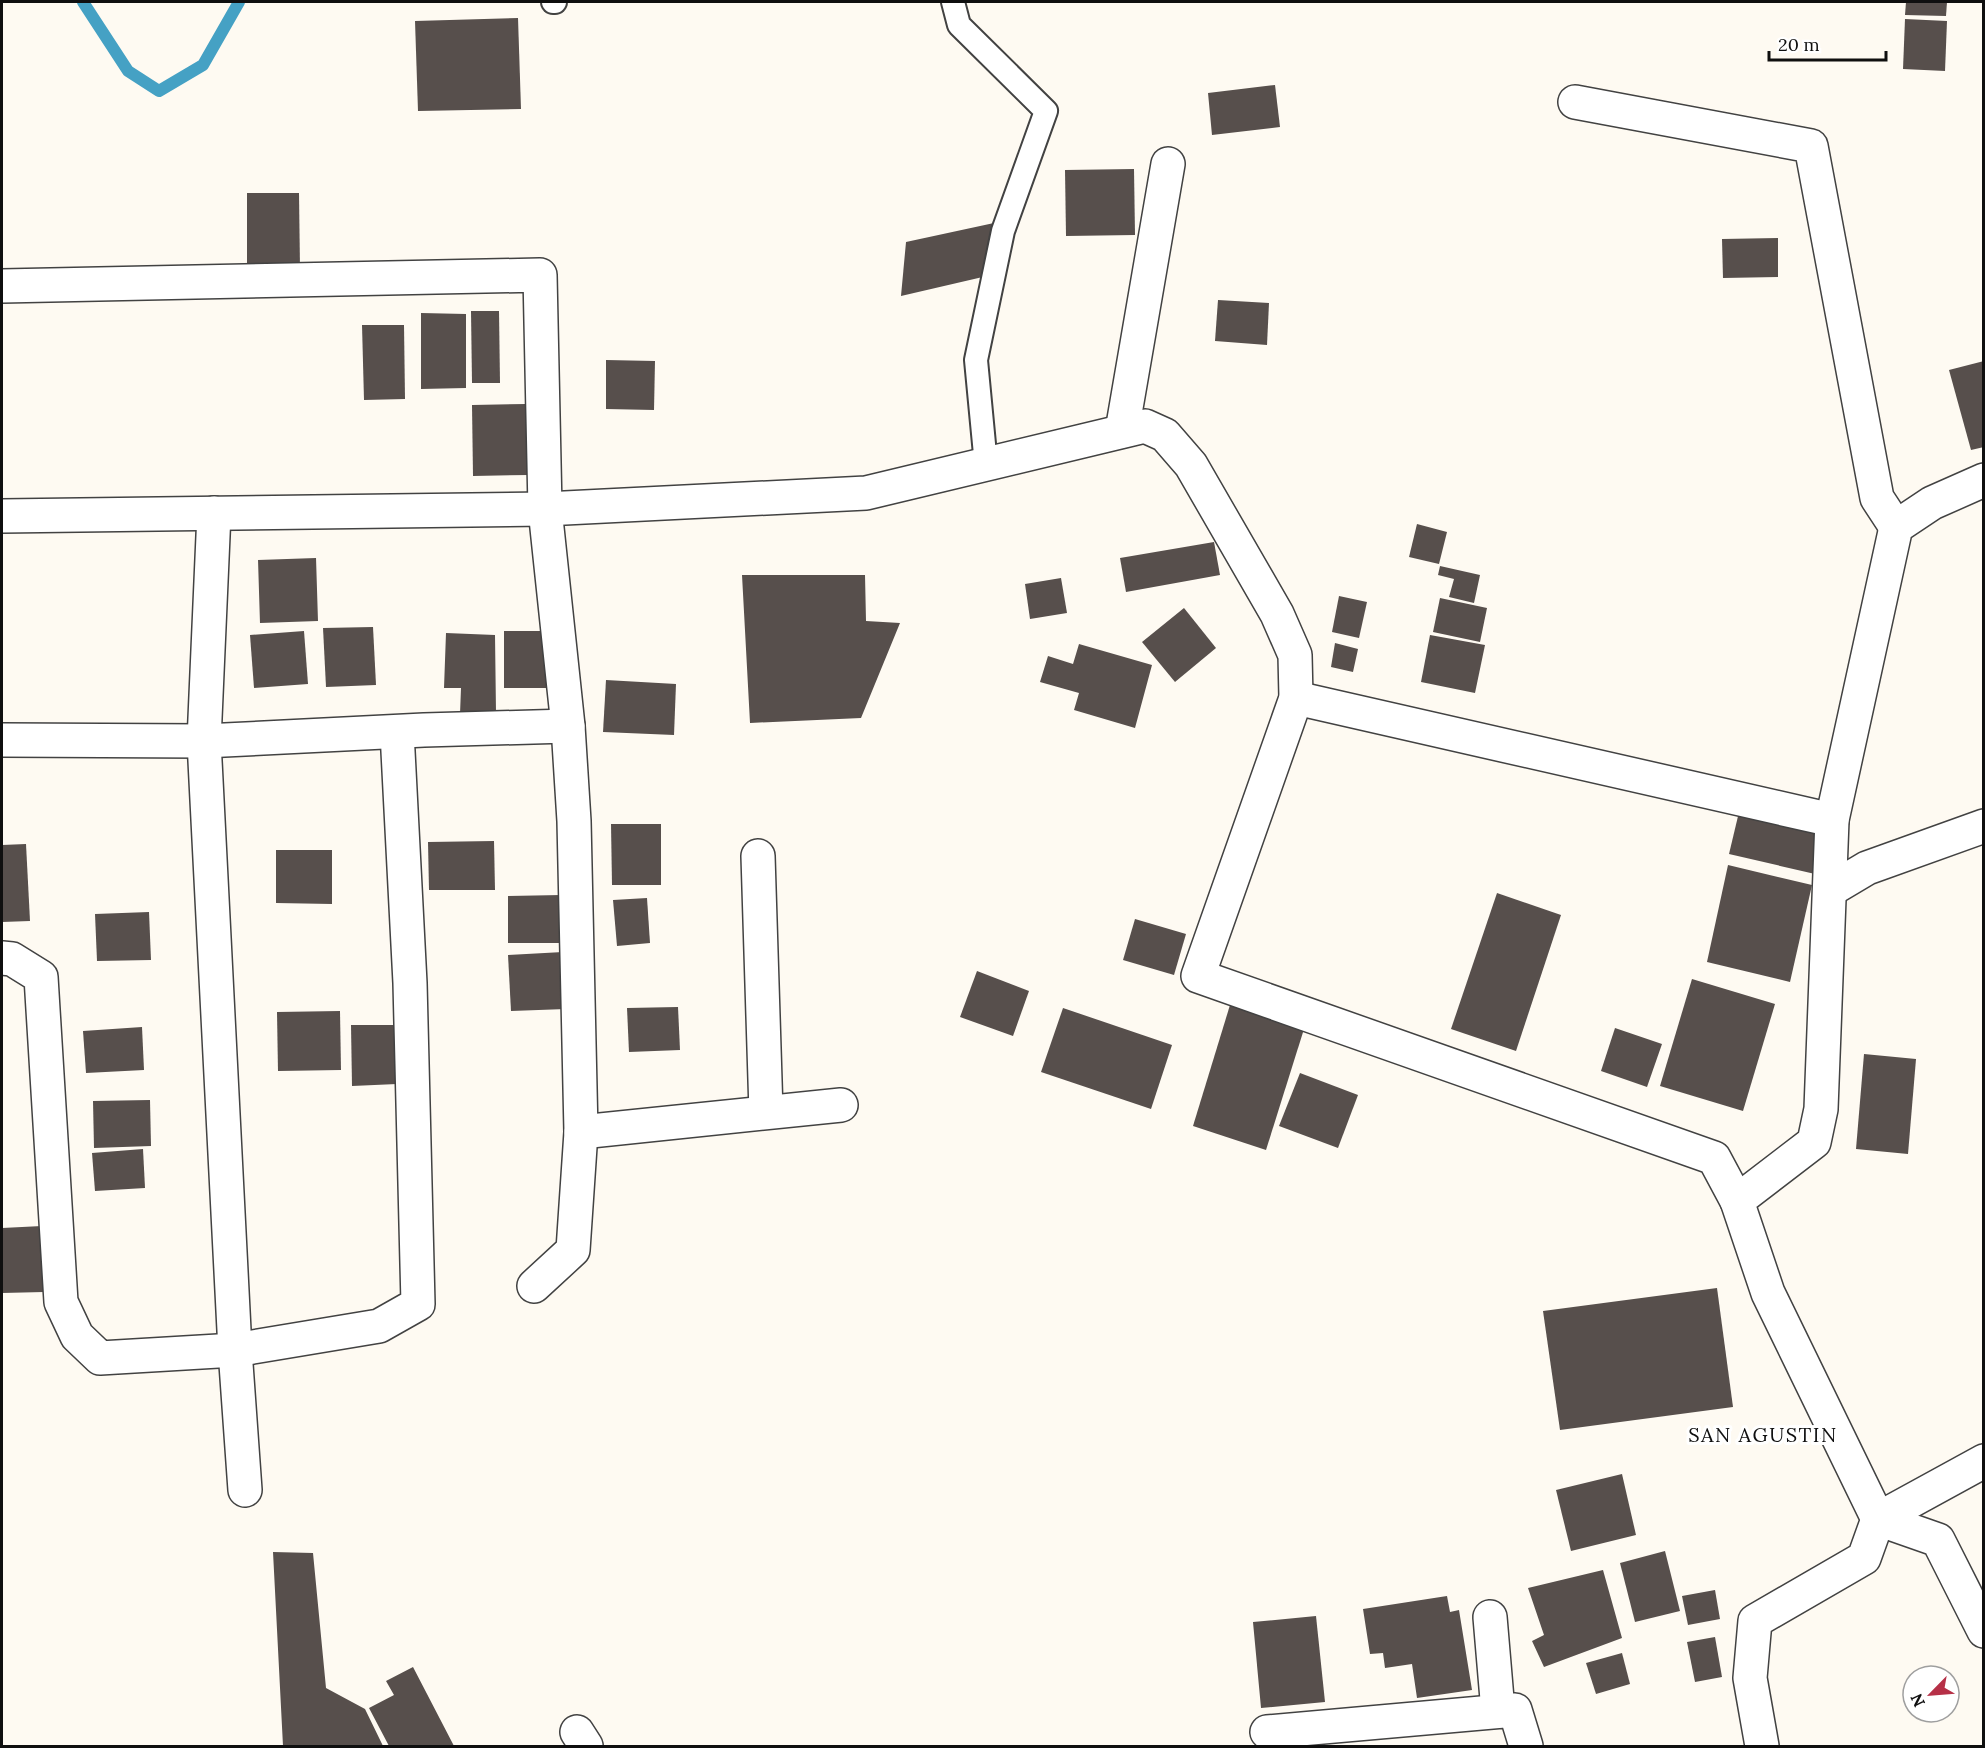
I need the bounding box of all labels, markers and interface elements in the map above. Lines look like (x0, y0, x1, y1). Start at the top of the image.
scale bar (1769, 24, 1886, 62)
text: 20 m (1778, 33, 1820, 56)
district label: SAN AGUSTIN (1688, 1422, 1838, 1447)
north arrow (1901, 1664, 1961, 1724)
text: N (1906, 1691, 1929, 1710)

